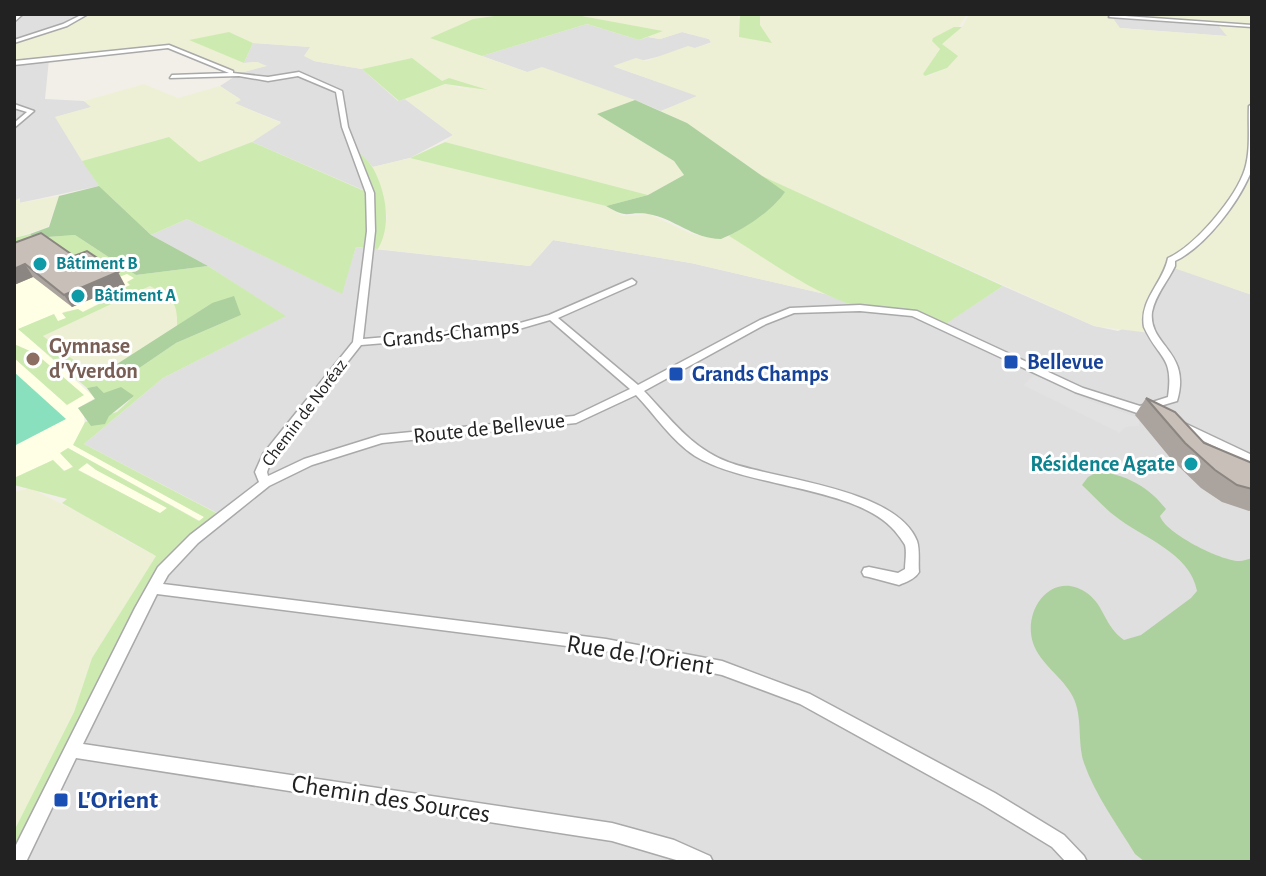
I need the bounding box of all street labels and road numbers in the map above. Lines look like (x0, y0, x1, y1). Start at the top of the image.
street label: Grands-Champs (382, 315, 520, 351)
street label: Chemin de Noréaz (259, 356, 351, 470)
street label: Route de Bellevue (412, 409, 566, 447)
street label: Rue de l'Orient (565, 631, 715, 679)
street label: Chemin des Sources (290, 770, 492, 828)

